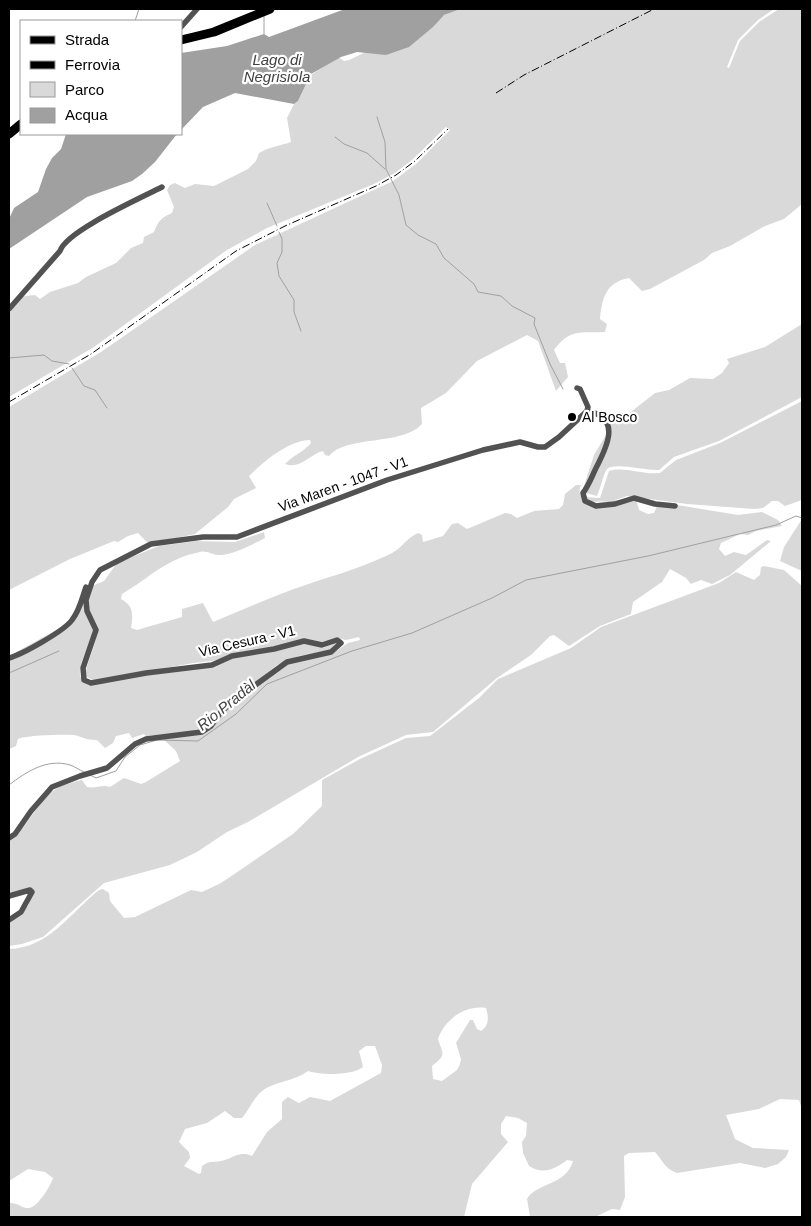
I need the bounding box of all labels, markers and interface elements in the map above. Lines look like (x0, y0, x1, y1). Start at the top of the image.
legend (20, 20, 182, 135)
text: Strada (65, 31, 110, 48)
water label: Lago di Negrisiola (244, 51, 310, 85)
text: Ferrovia (65, 56, 121, 73)
text: Parco (65, 81, 104, 98)
text: Acqua (65, 106, 108, 123)
place label: Al Bosco (582, 409, 637, 425)
marker: Al Bosco (566, 411, 578, 423)
street label: Via Maren - 1047 - V1 (276, 453, 410, 515)
street label: Via Cesura - V1 (197, 622, 297, 660)
water label: Rio Pradàl (193, 676, 259, 734)

